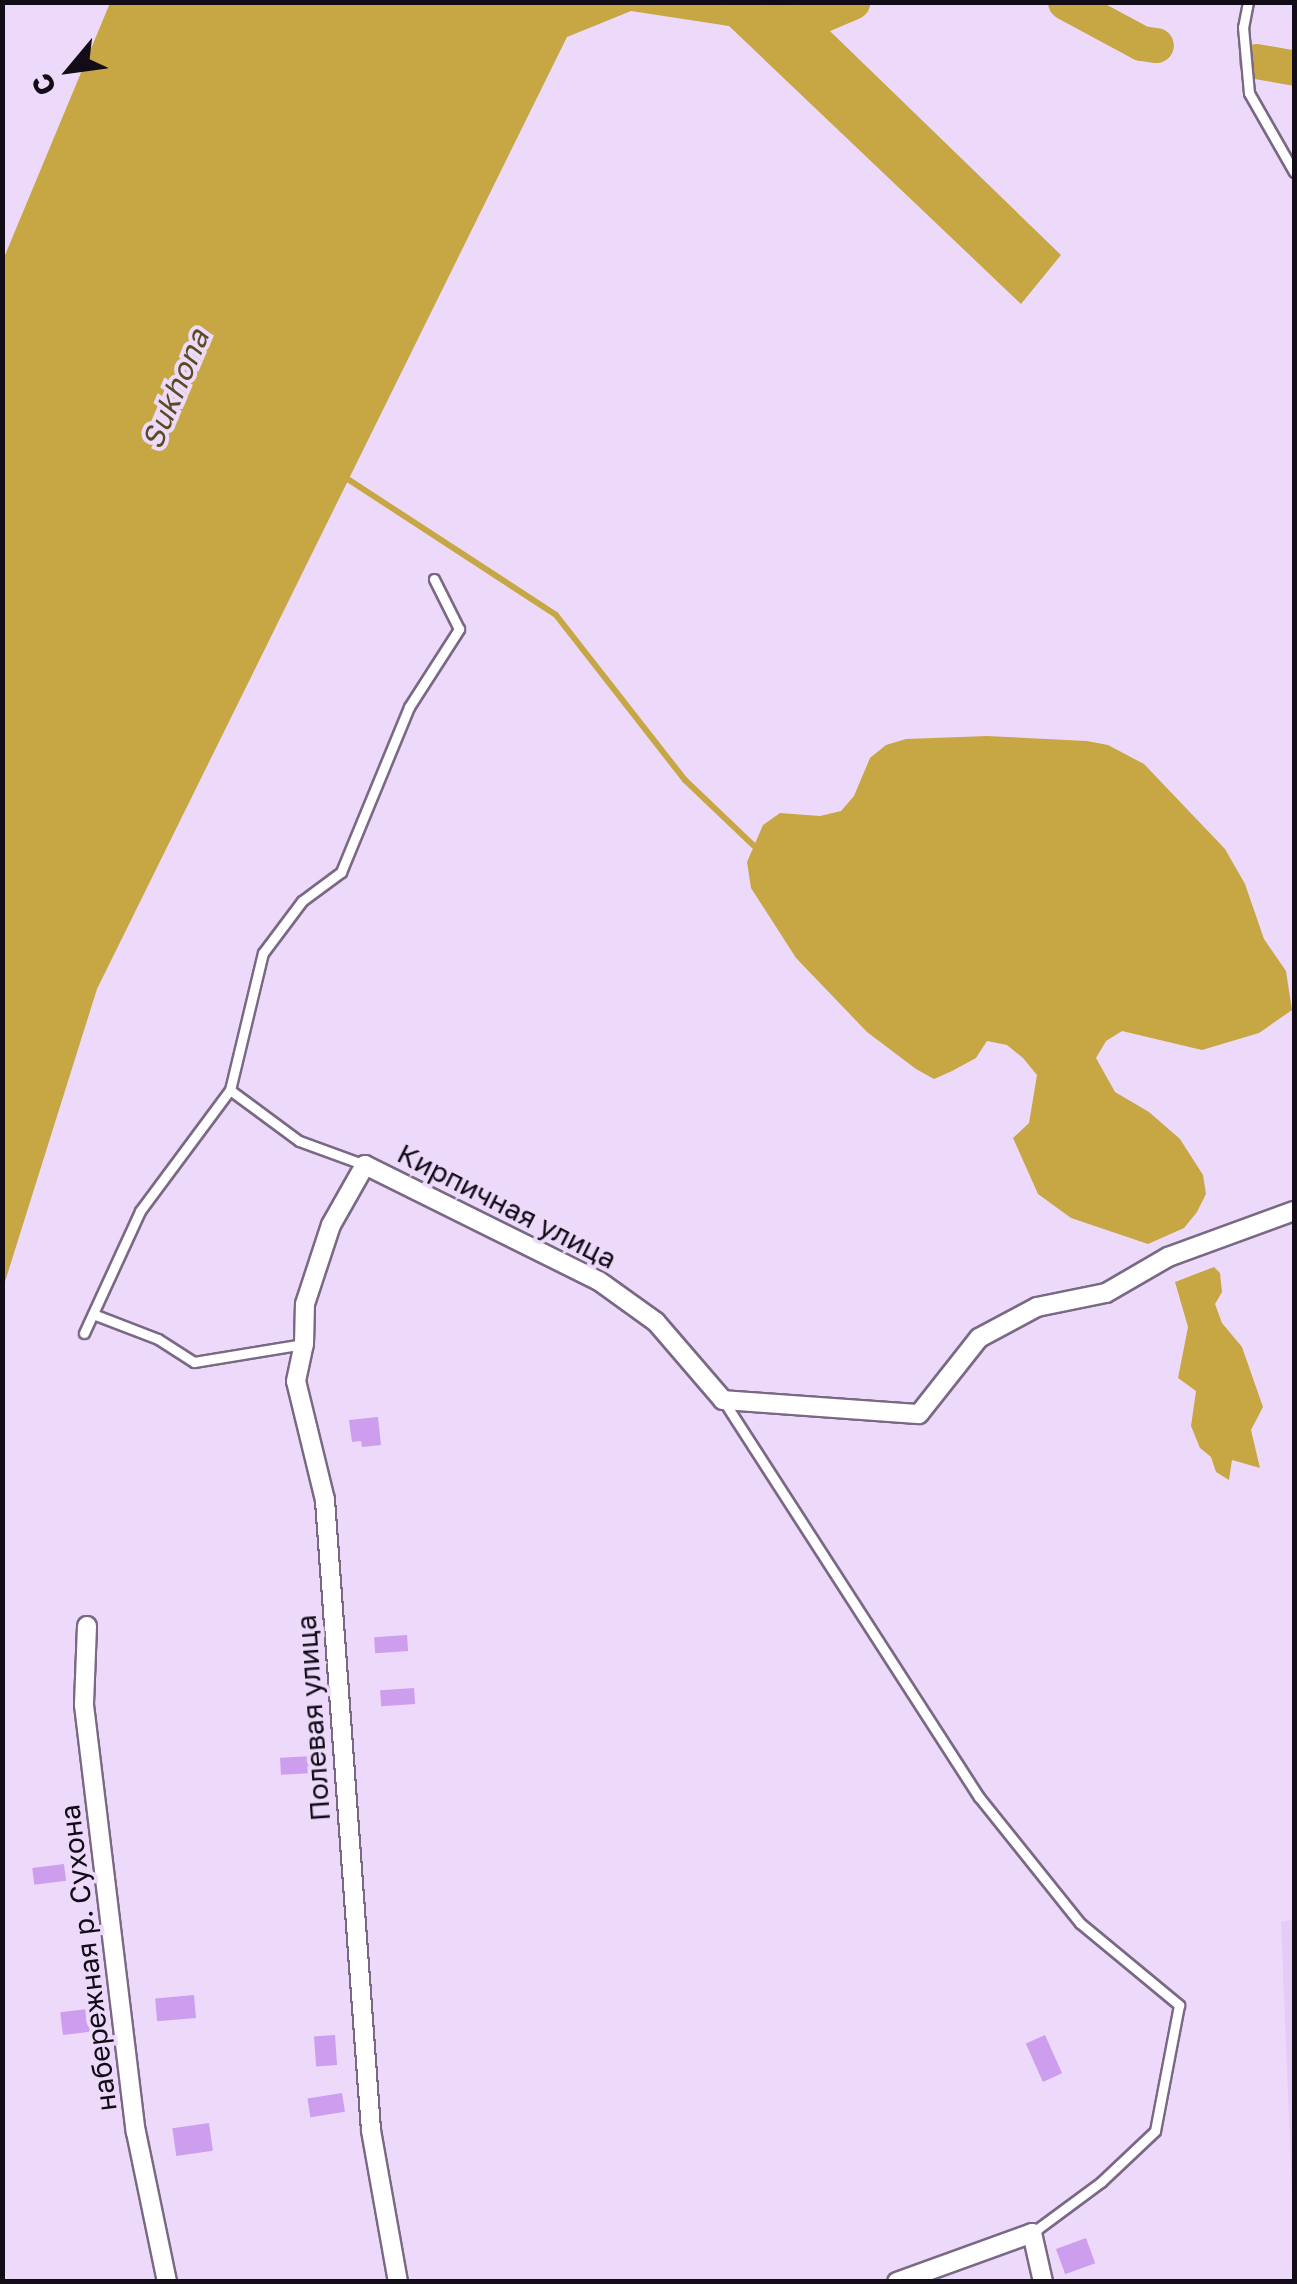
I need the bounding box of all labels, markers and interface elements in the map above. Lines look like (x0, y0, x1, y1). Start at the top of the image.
north arrow (20, 20, 120, 120)
text: С (24, 68, 63, 101)
water label: Sukhona (134, 324, 216, 454)
street label: Кирпичная улица (392, 1136, 622, 1276)
street label: Полевая улица (289, 1614, 337, 1822)
street label: набережная р. Сухона (53, 1803, 123, 2113)

